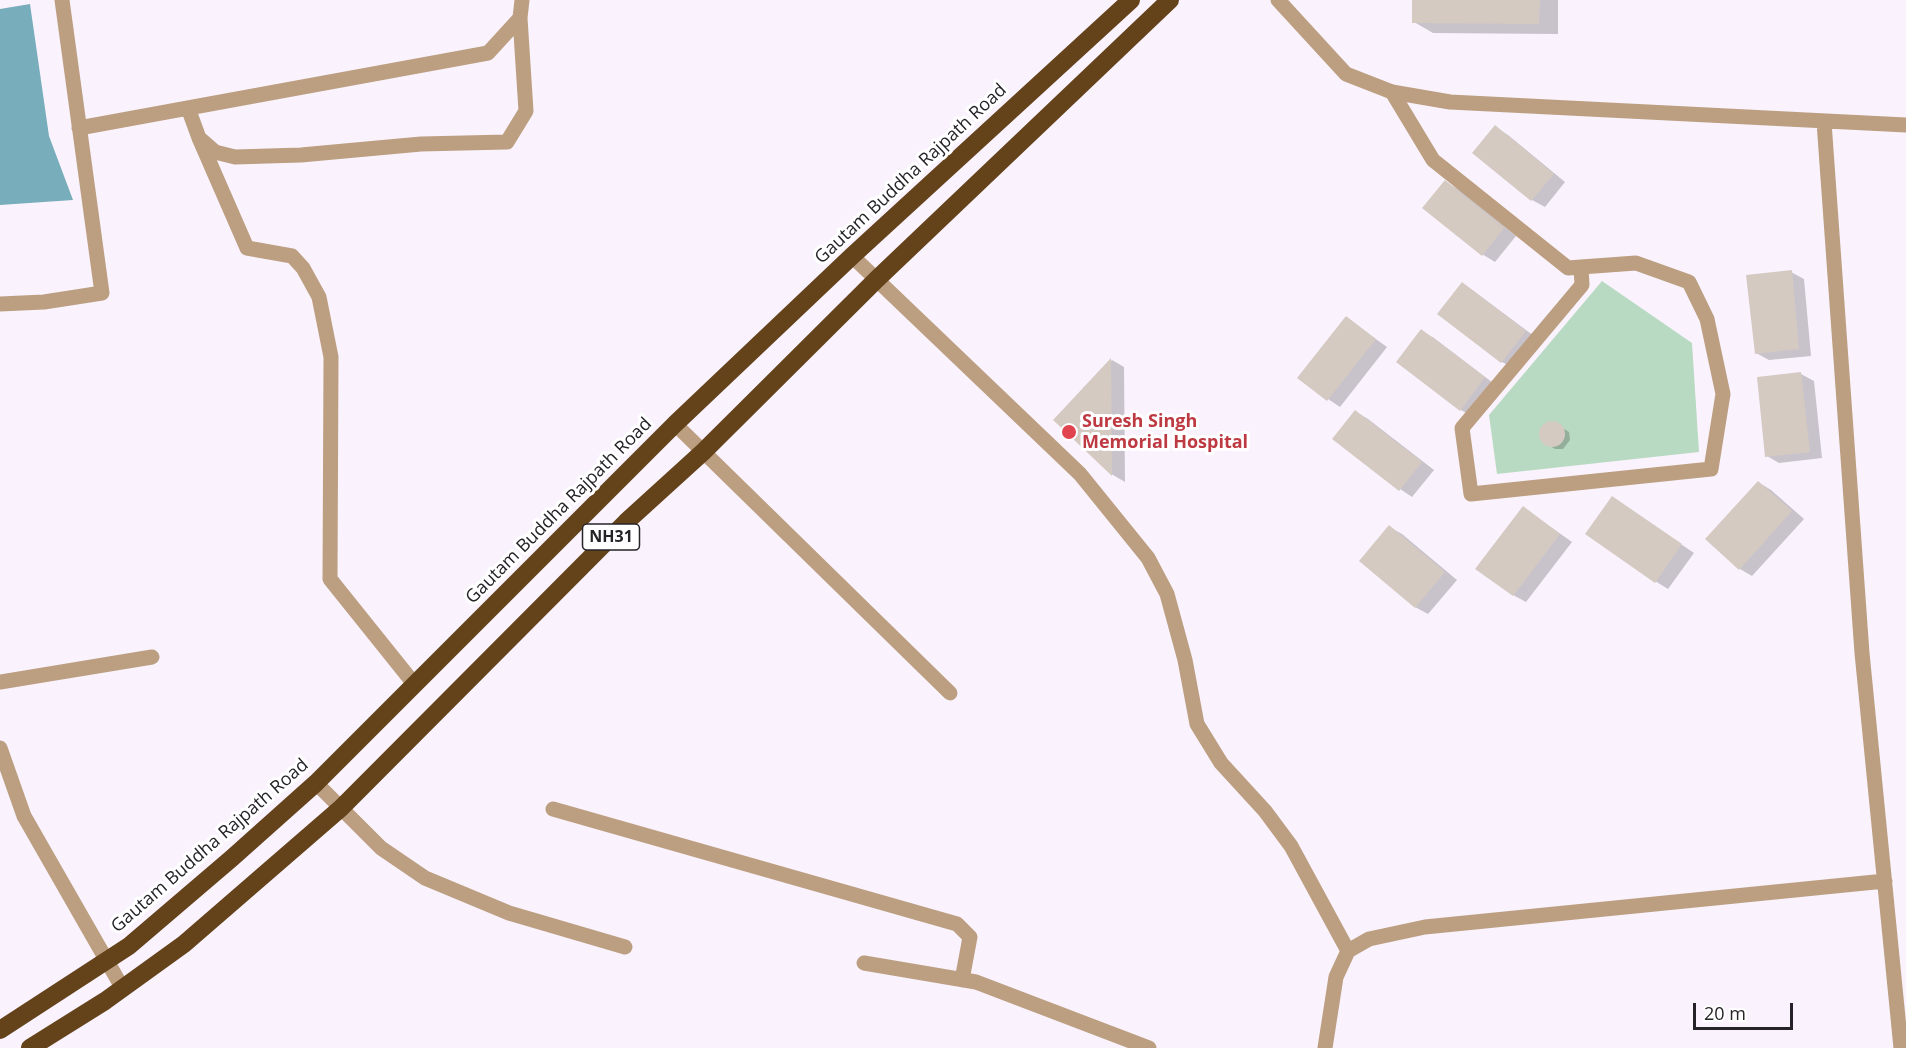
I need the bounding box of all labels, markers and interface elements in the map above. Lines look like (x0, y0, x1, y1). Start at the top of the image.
street label: Gautam Buddha Rajpath Road (811, 79, 1011, 269)
place label: Suresh Singh Memorial Hospital (1082, 411, 1248, 454)
street label: Gautam Buddha Rajpath Road (462, 414, 656, 608)
marker: Suresh Singh Memorial Hospital (1060, 423, 1078, 441)
road number: NH31 (582, 524, 640, 550)
street label: Gautam Buddha Rajpath Road (107, 755, 313, 937)
scale bar (1696, 991, 1796, 1029)
text: 20 m (1704, 1001, 1746, 1025)

